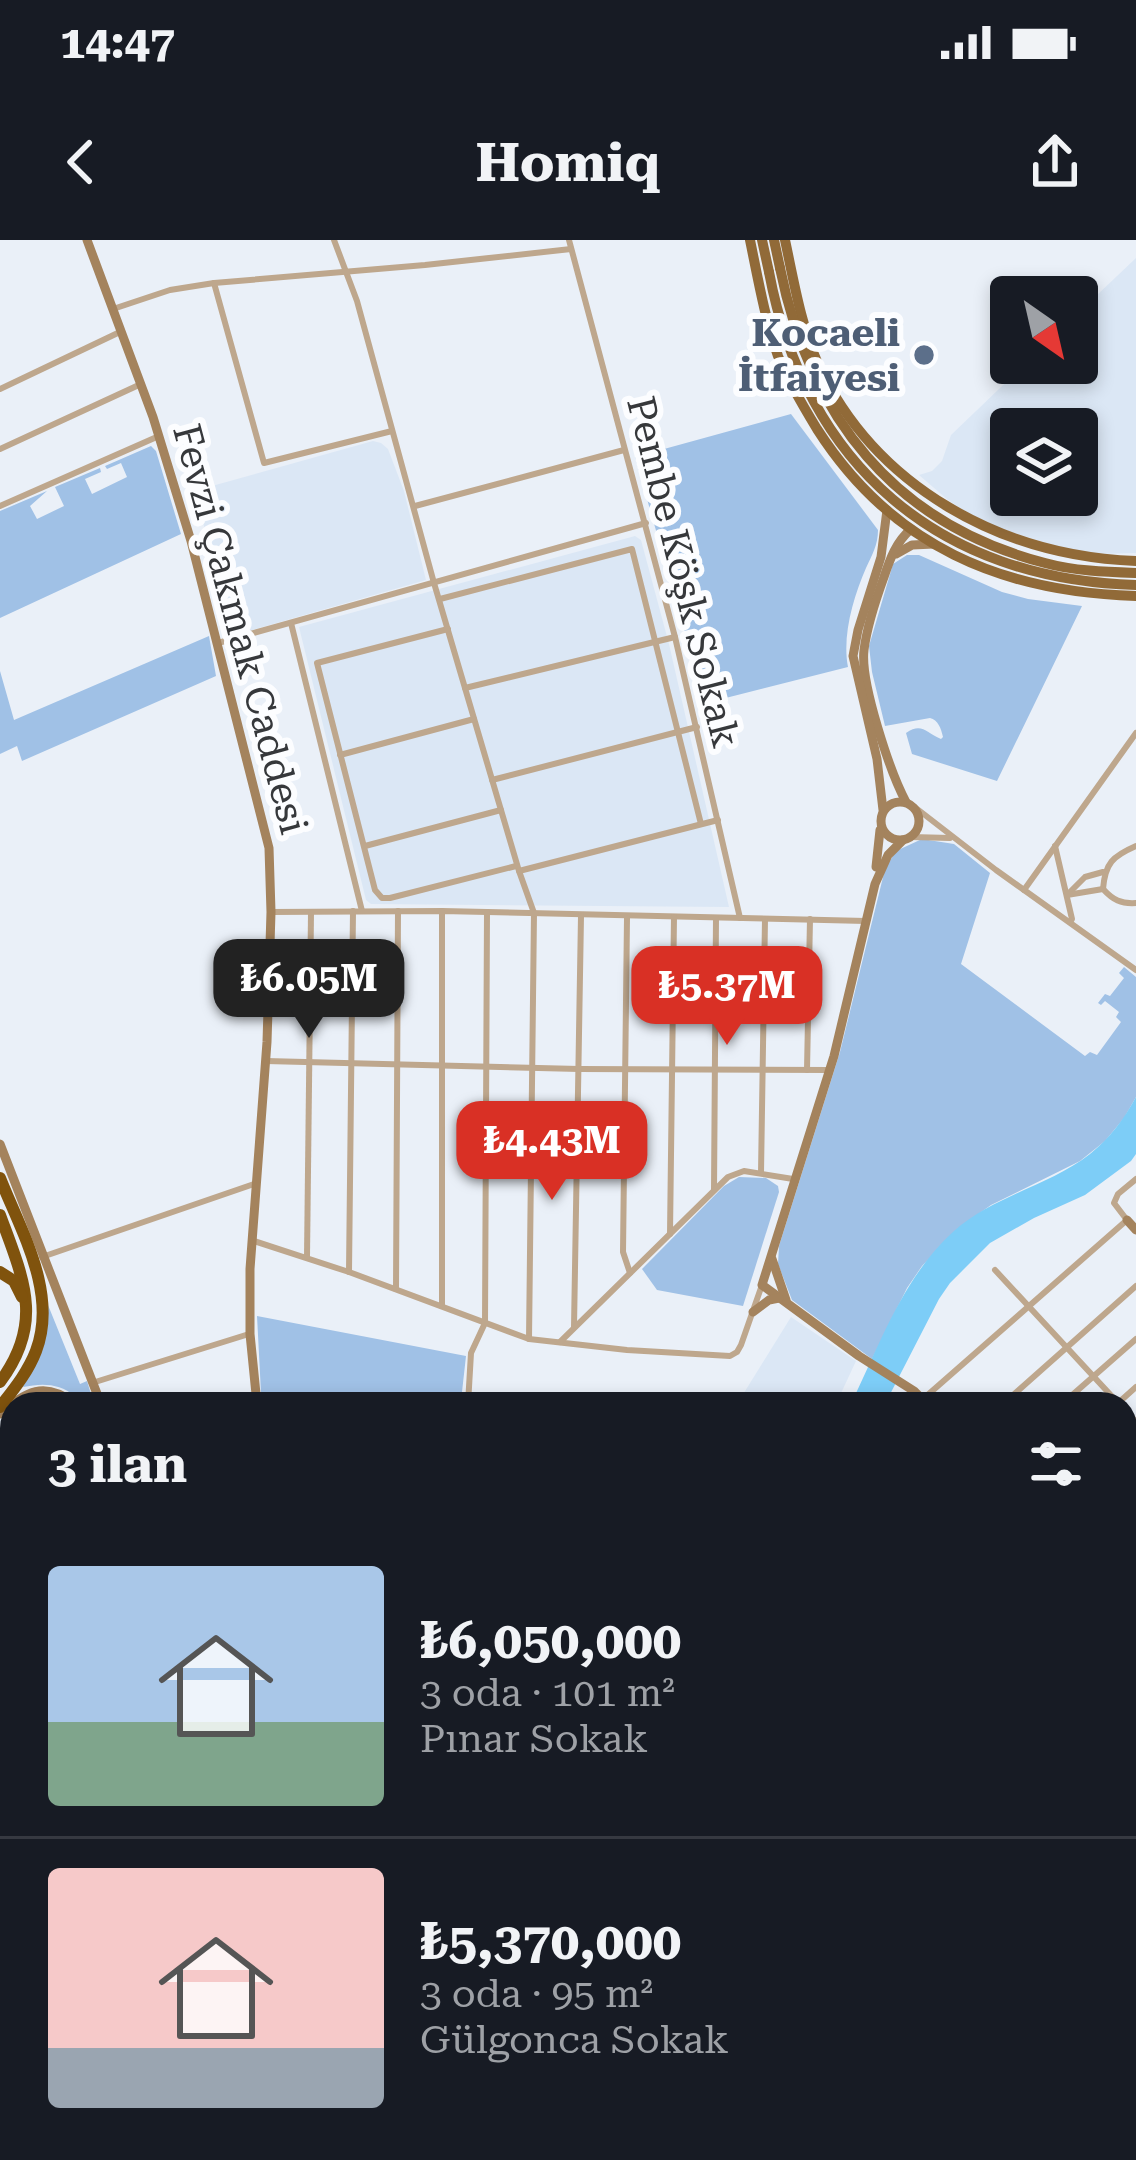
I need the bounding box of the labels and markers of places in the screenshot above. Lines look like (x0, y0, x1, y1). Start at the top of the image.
place label: Kocaeli İtfaiyesi (738, 310, 900, 401)
marker: Kocaeli İtfaiyesi (911, 342, 937, 368)
pin: ₺6.05M (211, 939, 407, 1041)
pin: ₺5.37M (629, 946, 825, 1048)
pin: ₺4.43M (454, 1101, 650, 1203)

